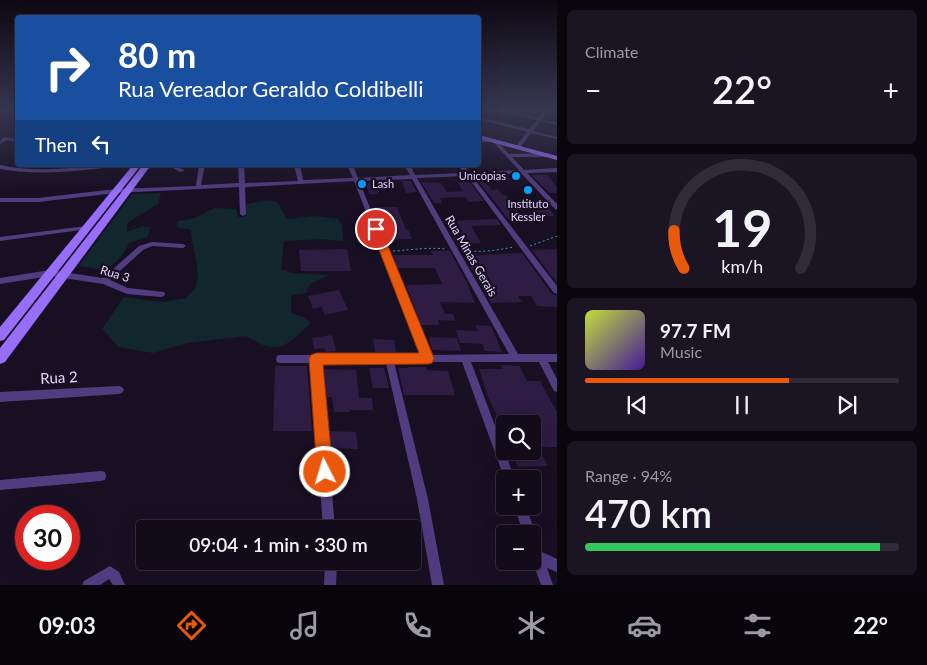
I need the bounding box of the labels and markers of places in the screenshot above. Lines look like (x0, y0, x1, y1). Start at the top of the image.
place label: Unicópias (459, 169, 506, 182)
marker: Unicópias (510, 170, 522, 182)
place label: Lash (372, 177, 394, 190)
marker: Lash (356, 178, 368, 190)
marker: Instituto Kessler (522, 184, 534, 196)
place label: Instituto Kessler (508, 197, 548, 223)
pin (355, 208, 397, 250)

